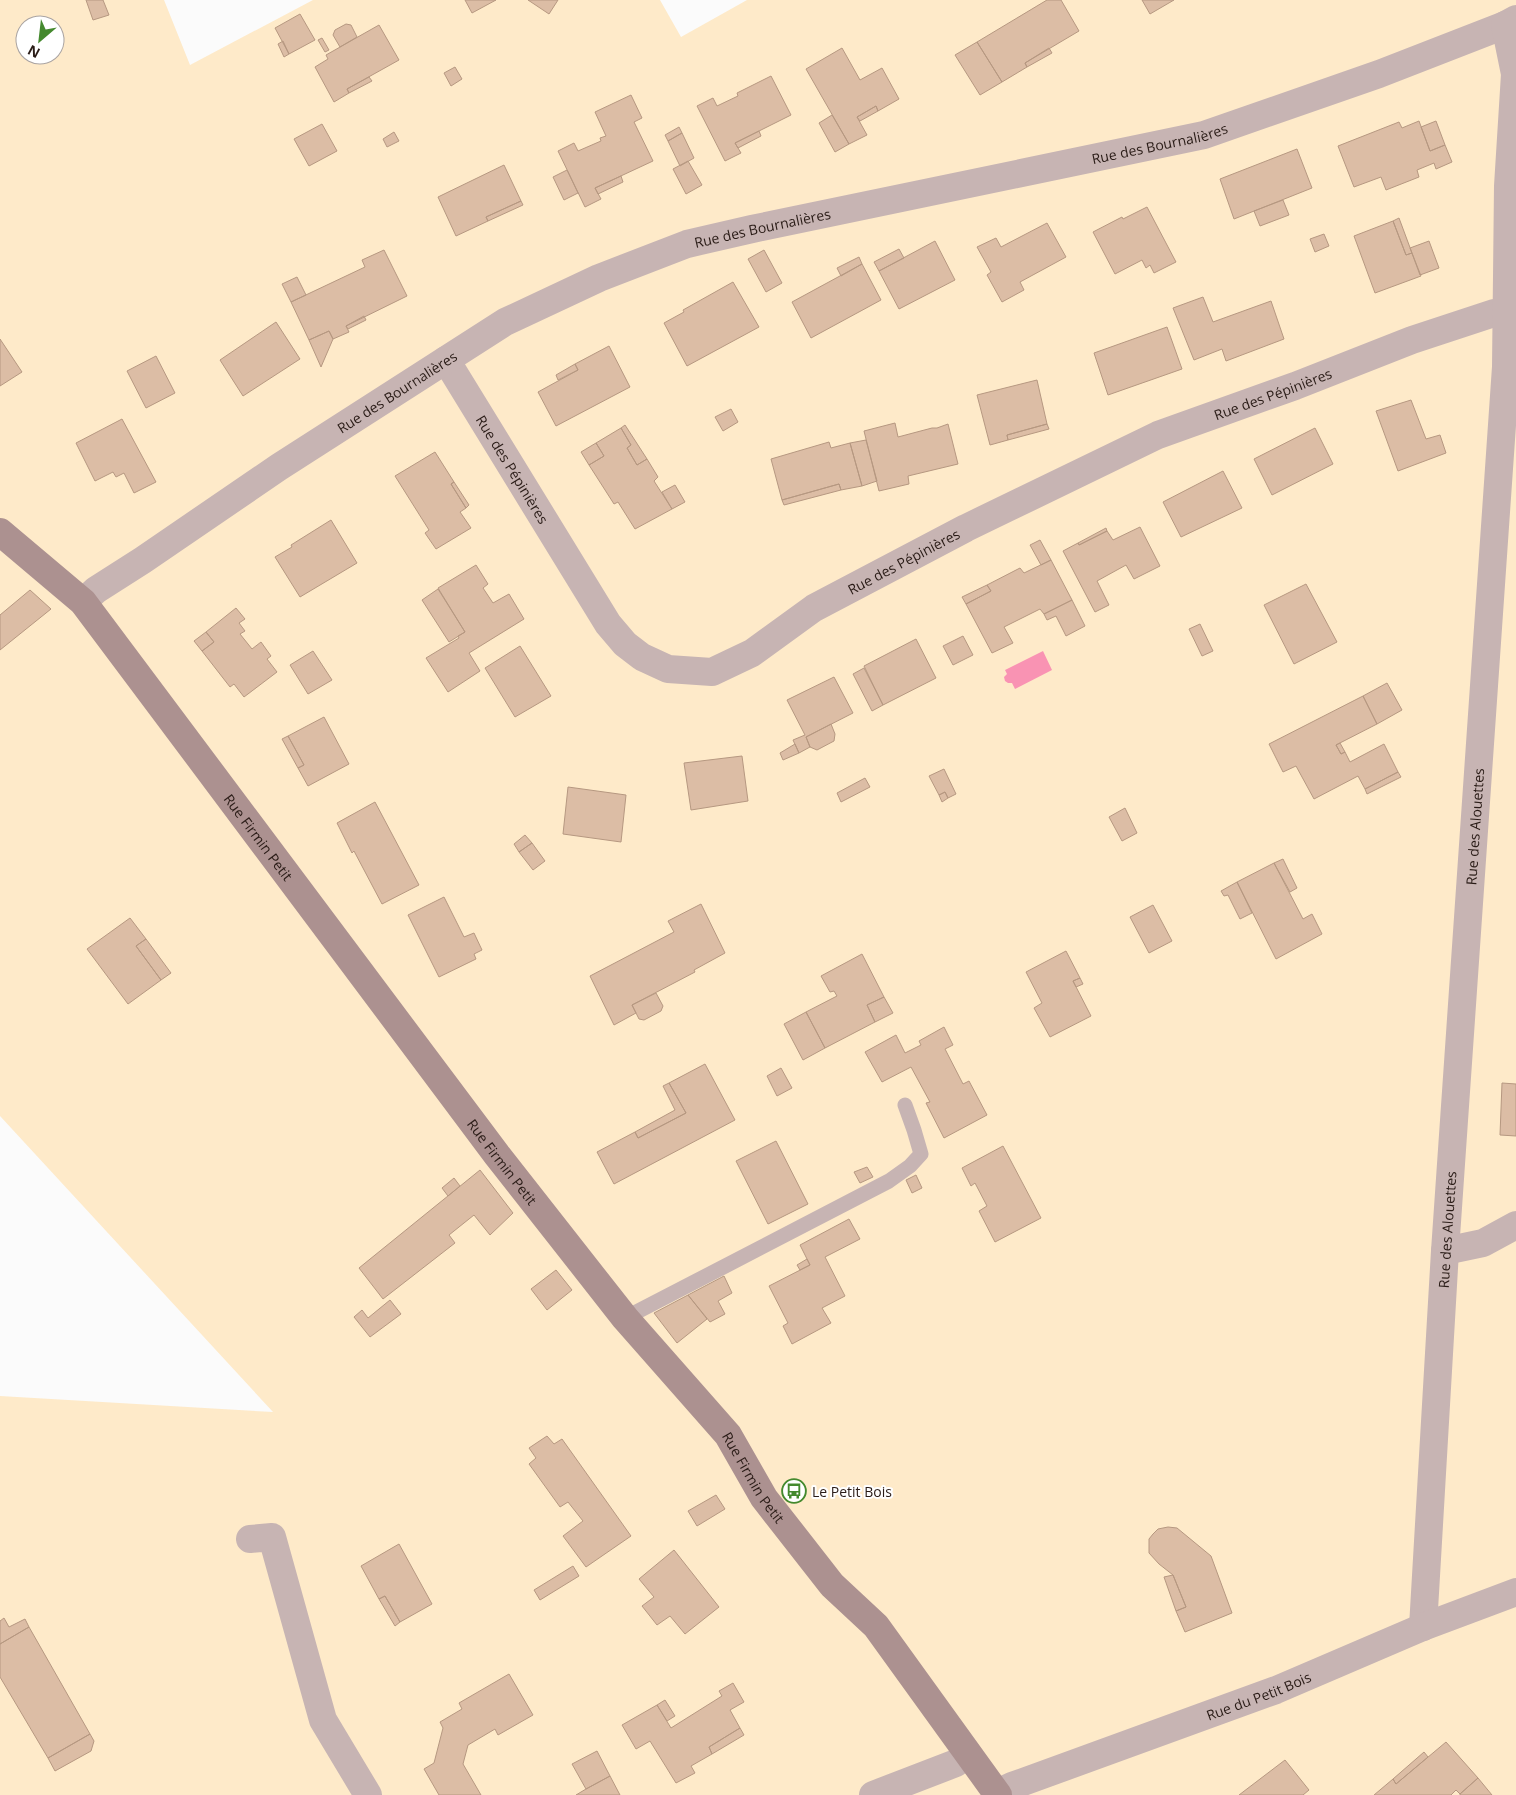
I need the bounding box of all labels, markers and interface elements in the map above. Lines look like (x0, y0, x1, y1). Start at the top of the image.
north arrow (15, 15, 65, 65)
text: N (24, 41, 43, 63)
street label: Rue des Bournalières (1090, 118, 1230, 168)
street label: Rue des Bournalières (692, 203, 832, 252)
street label: Rue des Bournalières (333, 346, 461, 437)
street label: Rue des Pépinières (1211, 363, 1335, 424)
street label: Rue des Pépinières (472, 411, 554, 527)
street label: Rue des Pépinières (844, 523, 963, 598)
street label: Rue des Alouettes (1461, 767, 1488, 886)
street label: Rue Firmin Petit (220, 790, 298, 884)
street label: Rue Firmin Petit (463, 1115, 542, 1208)
street label: Rue des Alouettes (1433, 1170, 1460, 1289)
street label: Rue Firmin Petit (719, 1428, 789, 1527)
bus stop icon: Le Petit Bois (781, 1478, 807, 1504)
place label: Le Petit Bois (812, 1482, 892, 1501)
street label: Rue du Petit Bois (1203, 1667, 1314, 1724)

